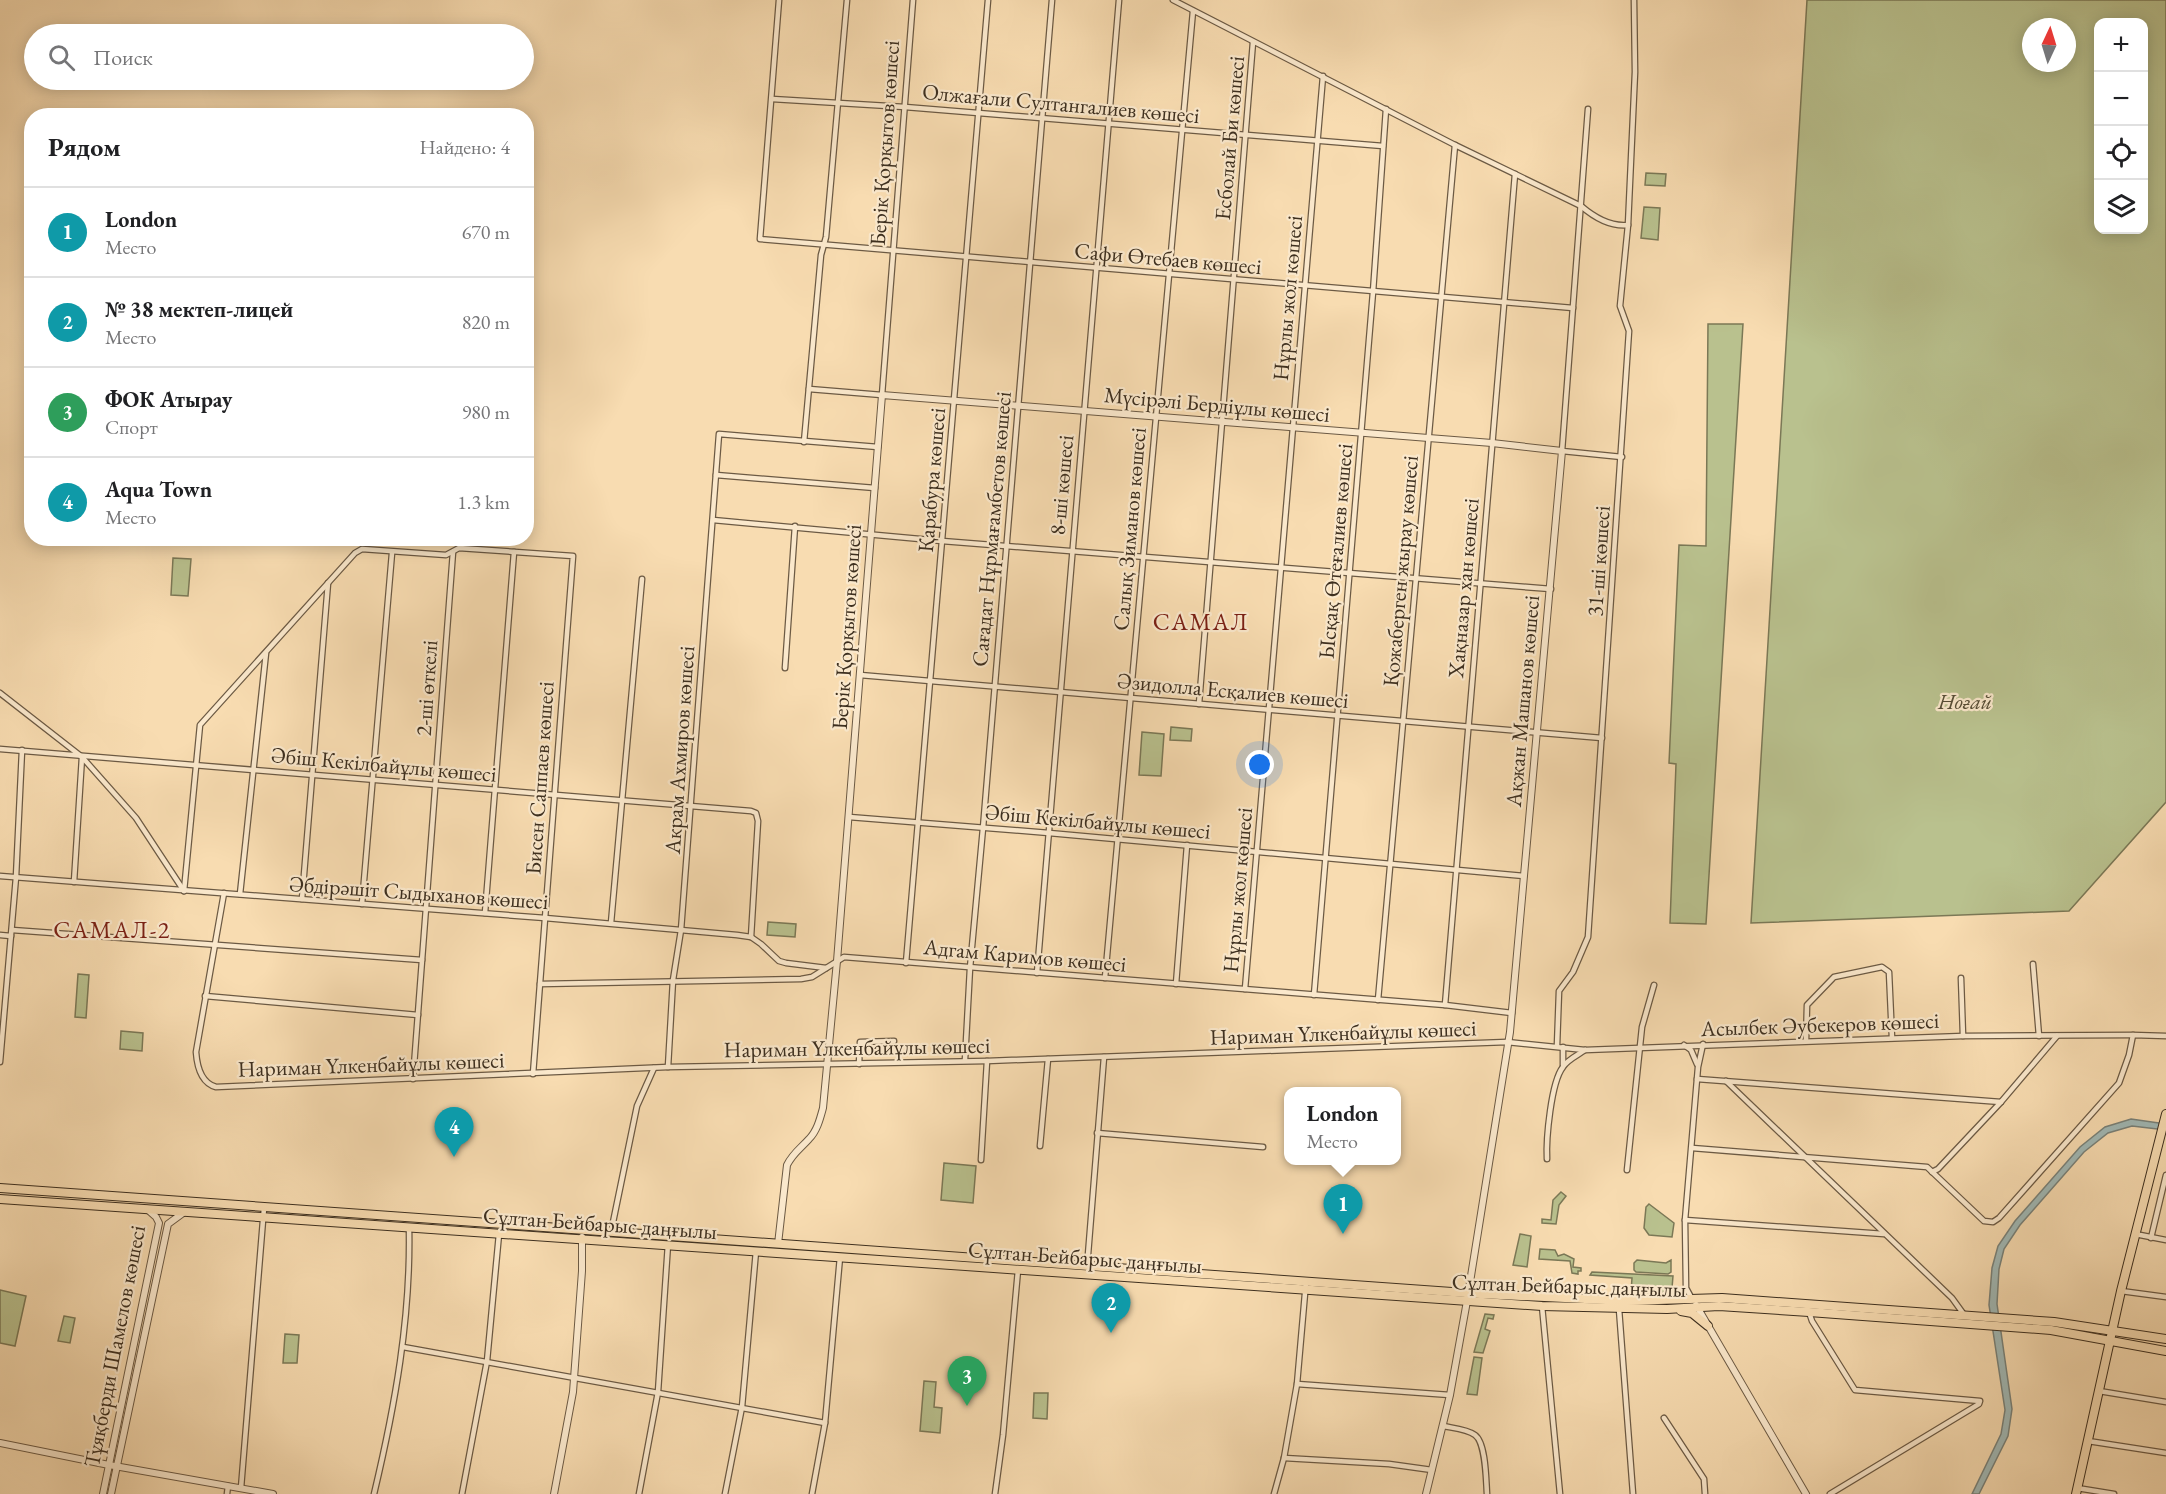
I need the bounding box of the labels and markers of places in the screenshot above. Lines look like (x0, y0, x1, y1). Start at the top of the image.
pin: 4 (434, 1108, 474, 1157)
pin: 1 (1324, 1184, 1362, 1234)
pin: 2 (1092, 1284, 1130, 1333)
pin: 3 (948, 1356, 986, 1406)

